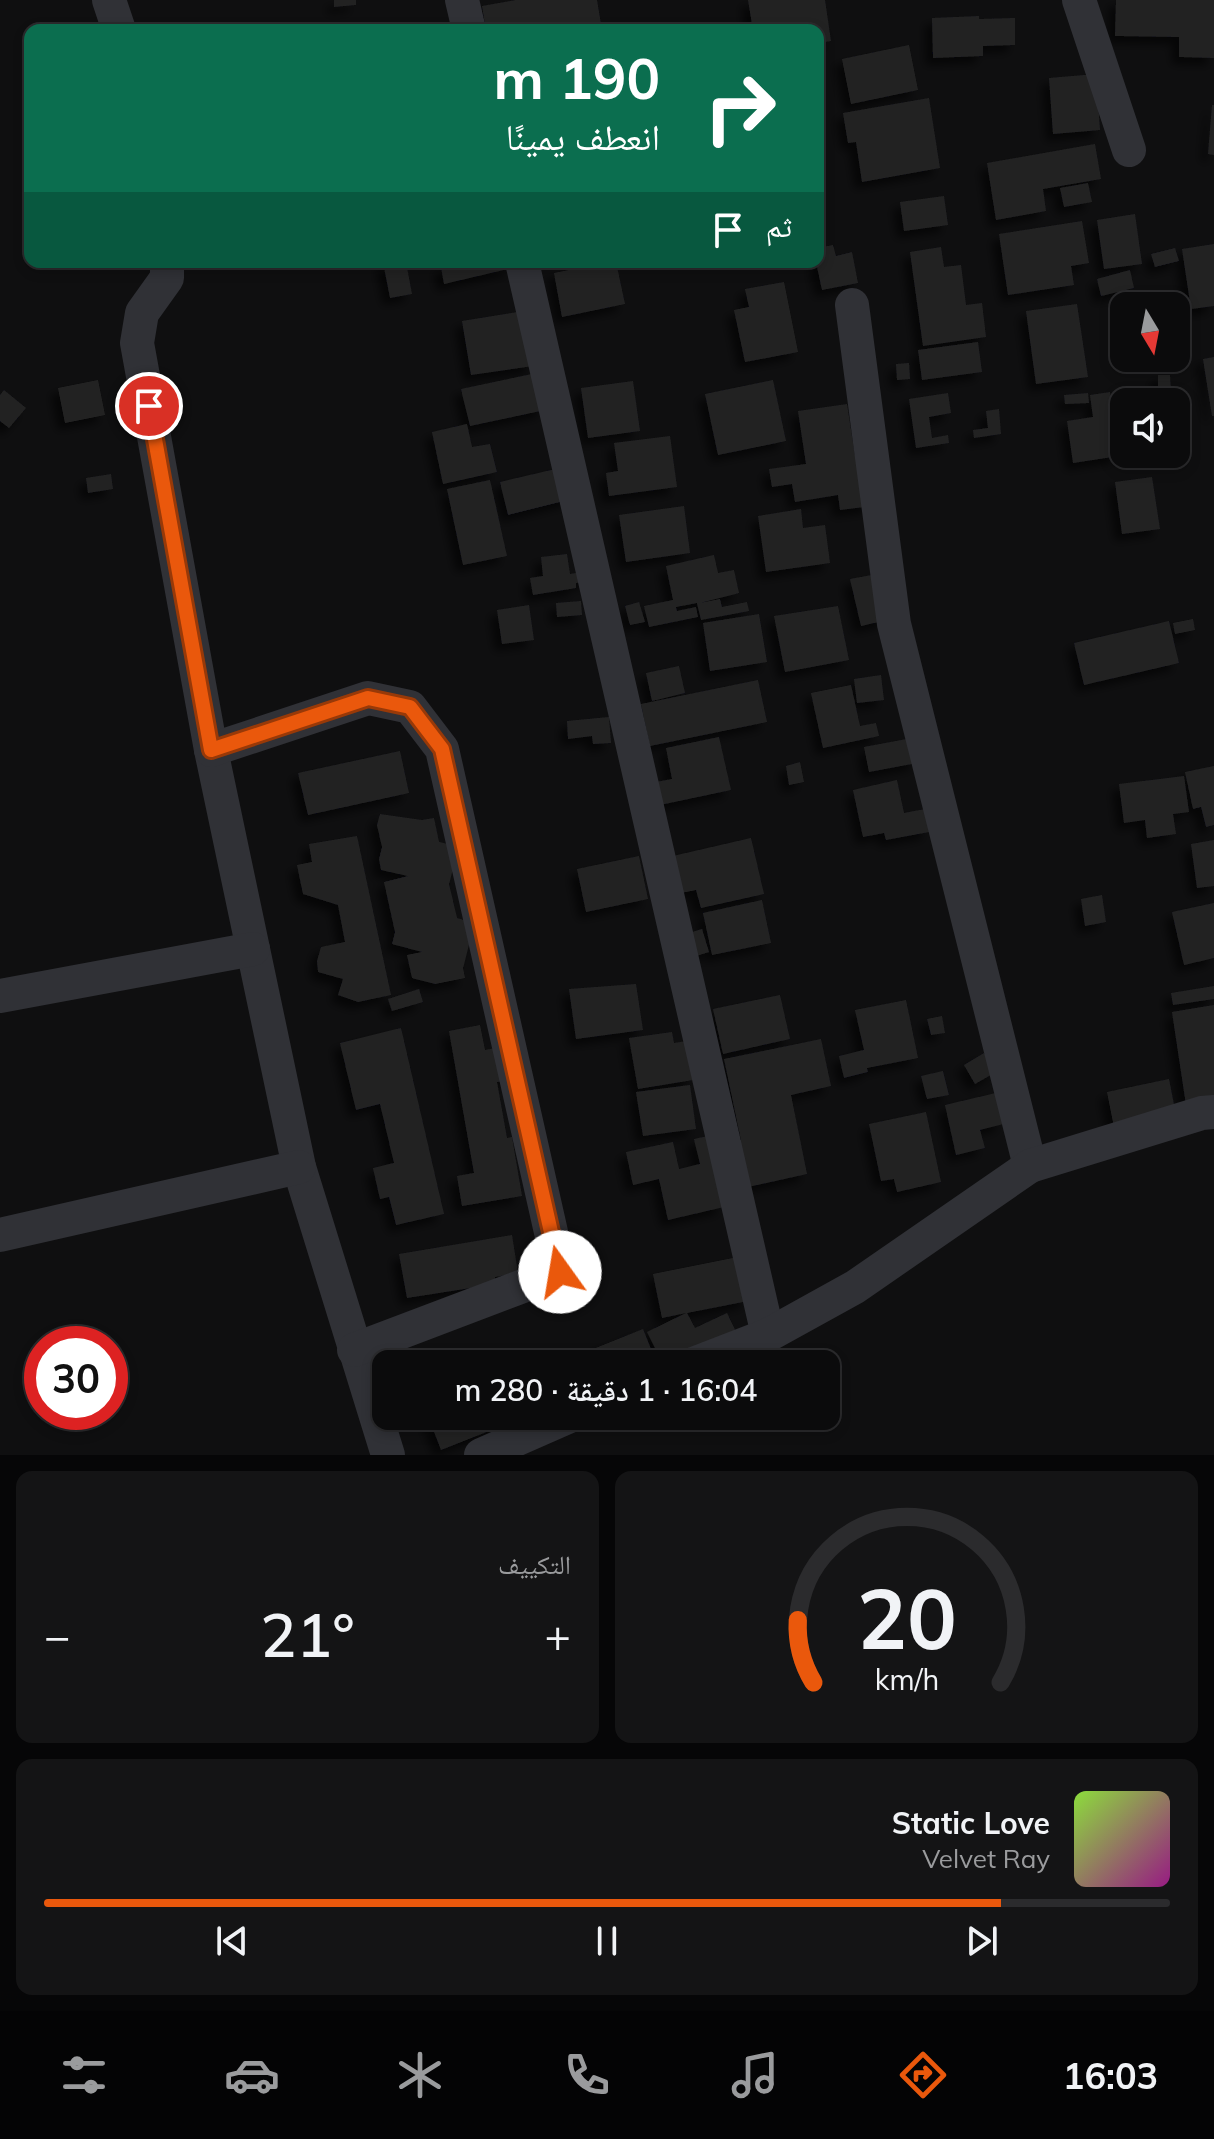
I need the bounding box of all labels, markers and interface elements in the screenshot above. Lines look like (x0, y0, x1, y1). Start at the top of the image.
text: 190 m (493, 43, 660, 113)
icon: right (688, 56, 792, 160)
text: انعطف يمينًا (505, 114, 660, 159)
text: ثم (766, 207, 792, 245)
icon: arrive (706, 208, 750, 252)
north arrow (1110, 292, 1190, 372)
map controls (1110, 292, 1190, 468)
pin (115, 372, 183, 440)
icon: arrive (127, 384, 171, 428)
button: sound (1110, 388, 1190, 468)
position arrow (518, 1230, 602, 1314)
speed limit sign: 30 (24, 1326, 128, 1430)
text: 16:04 · 1 دقيقة · 280 m (455, 1371, 757, 1409)
text: التكييف (498, 1548, 571, 1581)
text: 20 (857, 1565, 956, 1670)
text: 21° (260, 1597, 355, 1672)
text: − (44, 1608, 70, 1663)
text: + (545, 1608, 571, 1663)
text: km/h (874, 1661, 939, 1697)
text: Static Love (892, 1804, 1050, 1842)
text: Velvet Ray (922, 1842, 1050, 1875)
icon: previous (210, 1919, 254, 1963)
icon: pause (585, 1919, 629, 1963)
icon: next (960, 1919, 1004, 1963)
icon: filters (56, 2047, 112, 2103)
icon: car (224, 2047, 280, 2103)
icon: climate (392, 2047, 448, 2103)
icon: phone (559, 2047, 615, 2103)
icon: music (727, 2047, 783, 2103)
icon: directions (895, 2047, 951, 2103)
text: 16:03 (1063, 2053, 1158, 2098)

